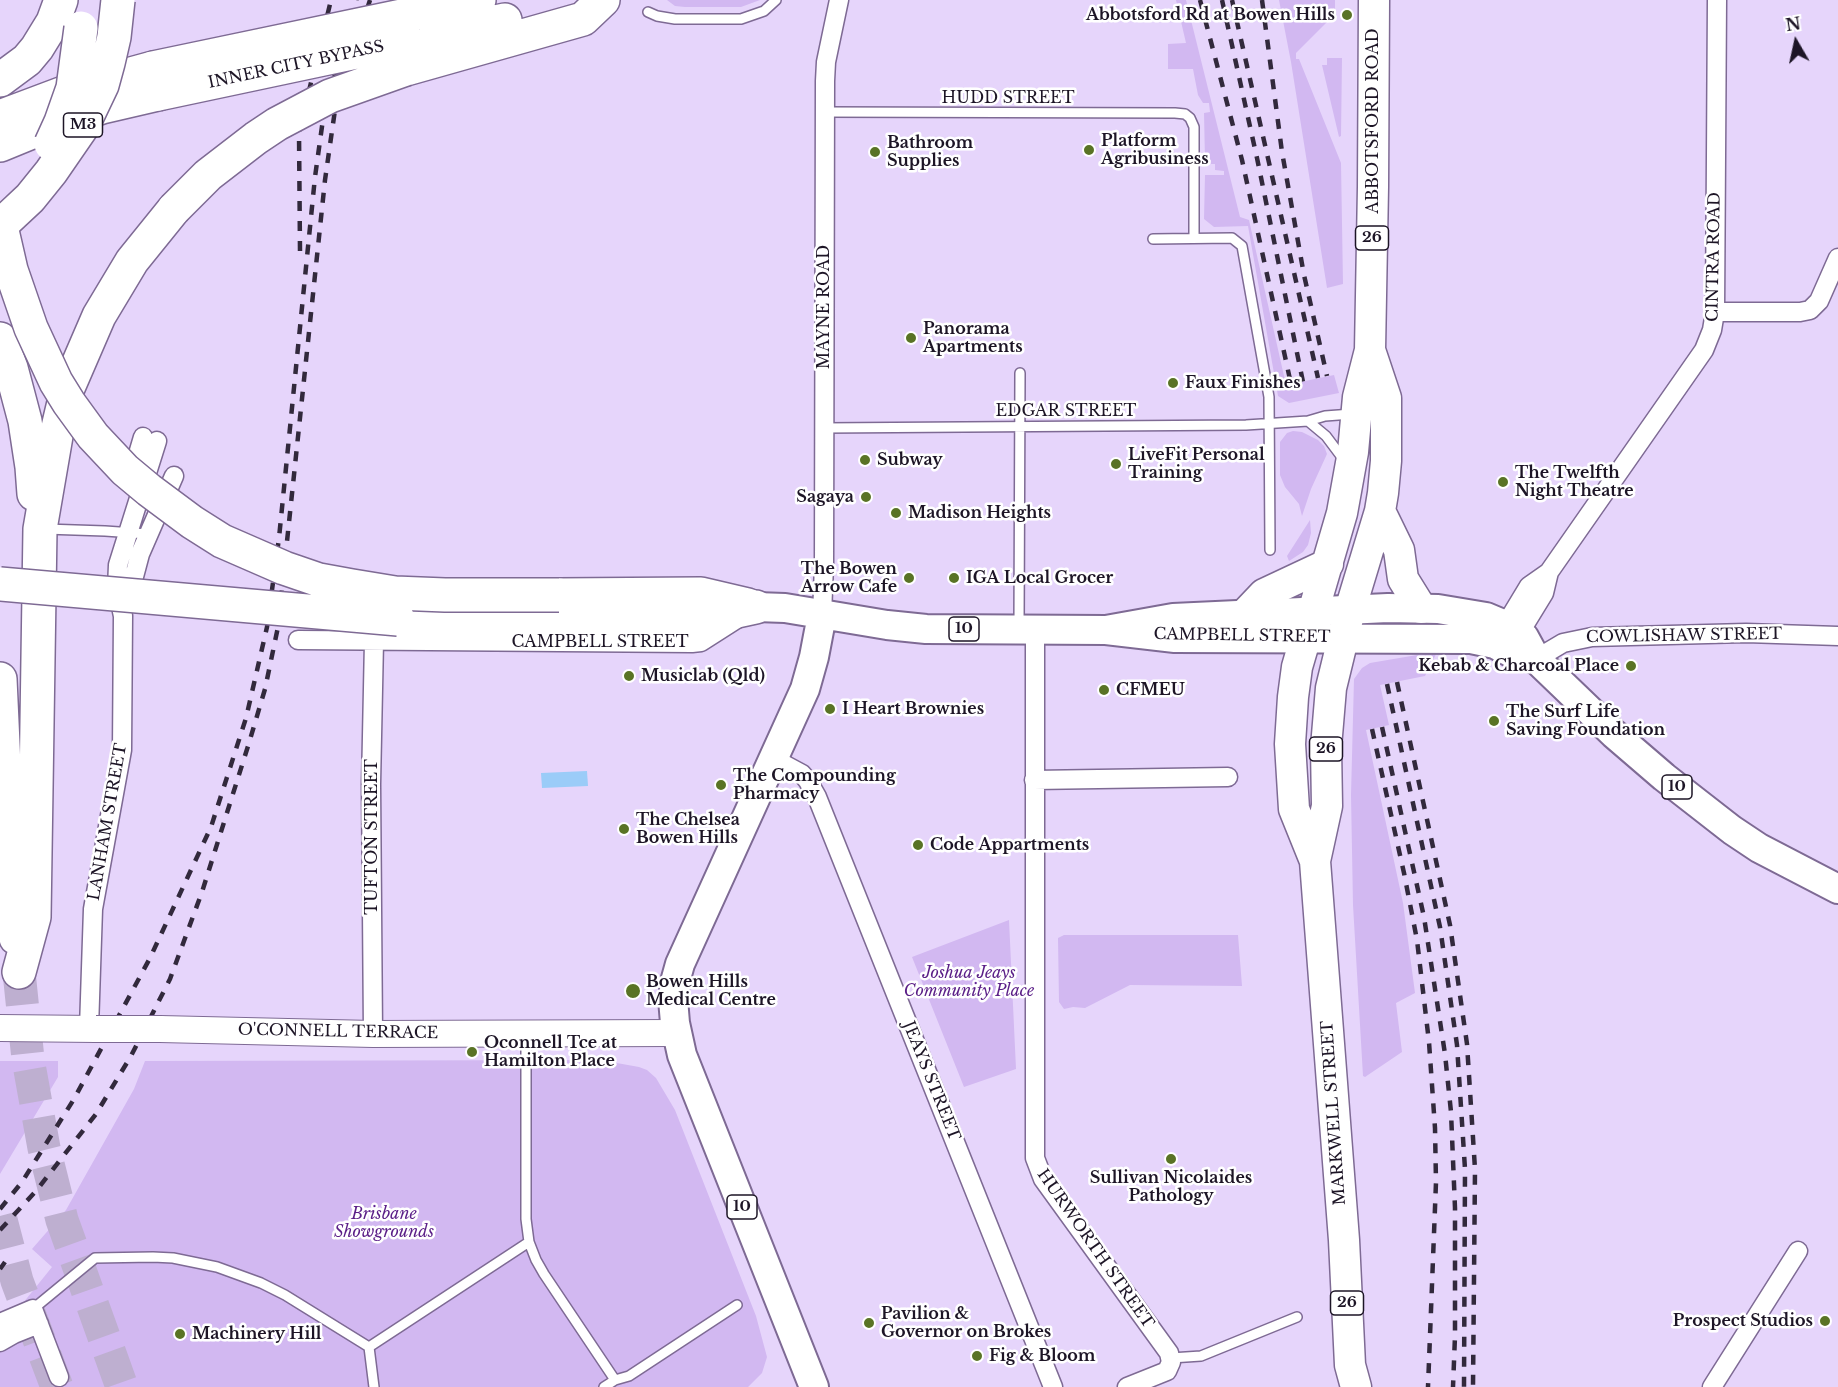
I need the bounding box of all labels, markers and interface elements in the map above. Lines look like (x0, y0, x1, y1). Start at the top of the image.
place label: Abbotsford Rd at Bowen Hills (1086, 5, 1335, 25)
marker: Abbotsford Rd at Bowen Hills (1340, 8, 1354, 22)
north arrow (1766, 12, 1826, 72)
text: N (1784, 13, 1802, 35)
street label: ABBOTSFORD ROAD (1363, 28, 1383, 214)
street label: INNER CITY BYPASS (206, 37, 386, 93)
street label: HUDD STREET (942, 88, 1074, 108)
road number: M3 (64, 113, 103, 137)
place label: Platform Agribusiness (1101, 131, 1209, 169)
place label: Bathroom Supplies (887, 133, 973, 171)
marker: Platform Agribusiness (1082, 143, 1096, 157)
marker: Bathroom Supplies (868, 145, 882, 159)
street label: CINTRA ROAD (1703, 192, 1725, 322)
road number: 26 (1356, 226, 1388, 250)
street label: MAYNE ROAD (814, 245, 834, 369)
place label: Panorama Apartments (923, 319, 1023, 357)
marker: Panorama Apartments (904, 331, 918, 345)
place label: Faux Finishes (1185, 373, 1301, 393)
marker: Faux Finishes (1166, 376, 1180, 390)
street label: EDGAR STREET (996, 401, 1136, 421)
place label: LiveFit Personal Training (1128, 445, 1265, 483)
place label: Subway (877, 450, 943, 470)
marker: Subway (858, 453, 872, 467)
marker: LiveFit Personal Training (1109, 457, 1123, 471)
place label: The Twelfth Night Theatre (1515, 463, 1634, 501)
marker: The Twelfth Night Theatre (1496, 475, 1510, 489)
place label: Sagaya (796, 487, 854, 507)
marker: Sagaya (859, 490, 873, 504)
place label: Madison Heights (908, 503, 1051, 523)
marker: Madison Heights (889, 506, 903, 520)
place label: The Bowen Arrow Cafe (801, 559, 897, 597)
place label: IGA Local Grocer (966, 568, 1113, 588)
marker: The Bowen Arrow Cafe (902, 571, 916, 585)
marker: IGA Local Grocer (947, 571, 961, 585)
road number: 10 (949, 617, 979, 641)
street label: CAMPBELL STREET (1153, 625, 1331, 647)
street label: COWLISHAW STREET (1586, 625, 1782, 647)
street label: CAMPBELL STREET (511, 632, 689, 652)
place label: Kebab & Charcoal Place (1418, 656, 1619, 676)
marker: Kebab & Charcoal Place (1624, 659, 1638, 673)
place label: Musiclab (Qld) (641, 666, 765, 686)
marker: Musiclab (Qld) (622, 669, 636, 683)
place label: CFMEU (1116, 680, 1185, 700)
marker: CFMEU (1097, 683, 1111, 697)
place label: I Heart Brownies (842, 699, 984, 719)
marker: I Heart Brownies (823, 702, 837, 716)
place label: The Surf Life Saving Foundation (1506, 702, 1665, 740)
marker: The Surf Life Saving Foundation (1487, 714, 1501, 728)
road number: 26 (1310, 737, 1342, 761)
street label: LANHAM STREET (85, 742, 131, 902)
street label: TUFTON STREET (362, 759, 382, 915)
place label: The Compounding Pharmacy (733, 766, 896, 804)
road number: 10 (1662, 775, 1692, 799)
marker: The Compounding Pharmacy (714, 778, 728, 792)
place label: The Chelsea Bowen Hills (636, 810, 740, 848)
marker: The Chelsea Bowen Hills (617, 822, 631, 836)
place label: Code Appartments (930, 835, 1089, 855)
marker: Code Appartments (911, 838, 925, 852)
park label: Joshua Jeays Community Place (904, 963, 1034, 1001)
place label: Bowen Hills Medical Centre (646, 972, 776, 1010)
marker: Bowen Hills Medical Centre (624, 982, 642, 1000)
street label: JEAYS STREET (898, 1018, 964, 1144)
street label: MARKWELL STREET (1318, 1020, 1350, 1206)
street label: O'CONNELL TERRACE (238, 1021, 438, 1043)
place label: Oconnell Tce at Hamilton Place (484, 1033, 617, 1071)
marker: Oconnell Tce at Hamilton Place (465, 1045, 479, 1059)
marker: Sullivan Nicolaides Pathology (1164, 1152, 1178, 1166)
street label: HURWORTH STREET (1033, 1166, 1157, 1332)
place label: Sullivan Nicolaides Pathology (1090, 1168, 1252, 1206)
road number: 10 (727, 1195, 757, 1219)
park label: Brisbane Showgrounds (334, 1204, 434, 1242)
road number: 26 (1330, 1291, 1364, 1315)
place label: Pavilion & Governor on Brokes (881, 1304, 1051, 1342)
place label: Prospect Studios (1673, 1311, 1813, 1331)
marker: Prospect Studios (1818, 1314, 1832, 1328)
marker: Pavilion & Governor on Brokes (862, 1316, 876, 1330)
place label: Machinery Hill (192, 1324, 322, 1344)
marker: Machinery Hill (173, 1327, 187, 1341)
place label: Fig & Bloom (989, 1346, 1095, 1366)
marker: Fig & Bloom (970, 1349, 984, 1363)

